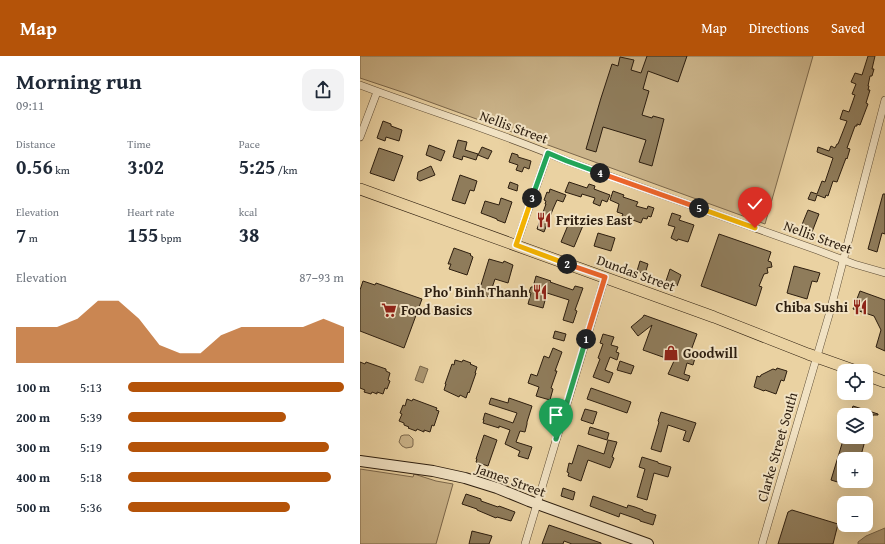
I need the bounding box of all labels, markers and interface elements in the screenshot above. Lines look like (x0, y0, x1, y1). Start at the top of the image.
text: Map (20, 14, 57, 42)
text: Map (701, 18, 727, 38)
text: Directions (749, 18, 809, 38)
text: Saved (831, 18, 865, 38)
text: Morning run (16, 65, 142, 97)
button: share (302, 69, 344, 111)
text: 09:11 (16, 96, 44, 115)
street label: Nellis Street (477, 105, 551, 149)
text: Distance (16, 136, 55, 152)
text: Time (127, 136, 151, 152)
text: Pace (239, 136, 260, 152)
text: 0.56 (16, 152, 53, 181)
text: 3:02 (127, 152, 164, 181)
text: 5:25 (239, 152, 275, 181)
text: km (53, 162, 70, 178)
text: /km (275, 162, 298, 178)
pin: 4 (590, 163, 610, 183)
text: 4 (597, 165, 603, 181)
pin (738, 187, 772, 228)
pin: 3 (522, 188, 542, 208)
text: 3 (529, 190, 535, 206)
icon: check (744, 193, 766, 215)
pin: 5 (689, 198, 709, 218)
text: 5 (696, 200, 702, 216)
text: Elevation (16, 204, 59, 220)
text: Heart rate (127, 204, 175, 220)
text: kcal (239, 204, 257, 220)
place label: Fritzies East (556, 210, 633, 230)
restaurant icon: Fritzies East (535, 211, 553, 229)
street label: Nellis Street (781, 215, 855, 259)
text: 7 (16, 220, 26, 249)
text: 155 (127, 220, 158, 249)
text: 38 (239, 220, 259, 249)
text: m (26, 230, 38, 246)
text: bpm (158, 230, 181, 246)
street label: Dundas Street (594, 250, 678, 296)
pin: 2 (557, 254, 577, 274)
text: 2 (564, 256, 570, 272)
text: Elevation (16, 268, 67, 287)
text: 87–93 m (299, 268, 344, 287)
place label: Pho' Binh Thanh (424, 282, 529, 302)
restaurant icon: Pho' Binh Thanh (531, 283, 549, 301)
place label: Chiba Sushi (776, 297, 849, 317)
restaurant icon: Chiba Sushi (851, 298, 869, 316)
place label: Food Basics (401, 300, 472, 320)
supermarket icon: Food Basics (380, 301, 398, 319)
pin: 1 (576, 329, 596, 349)
text: 1 (583, 331, 589, 347)
place label: Goodwill (683, 343, 738, 363)
shop icon: Goodwill (662, 344, 680, 362)
map controls (837, 364, 873, 532)
button: locate (837, 364, 873, 400)
text: 100 m (16, 378, 50, 397)
text: 5:13 (80, 378, 102, 397)
street label: Clarke Street South (752, 390, 802, 504)
pin (539, 398, 573, 439)
icon: arrive (545, 404, 567, 426)
text: 200 m (16, 408, 50, 427)
text: 5:39 (80, 408, 102, 427)
button: layers (837, 408, 873, 444)
text: 300 m (16, 438, 50, 457)
text: 5:19 (80, 438, 102, 457)
button: + (837, 452, 873, 488)
street label: James Street (471, 457, 549, 502)
text: 400 m (16, 468, 50, 487)
text: 5:18 (80, 468, 102, 487)
button: − (837, 496, 873, 532)
text: 500 m (16, 498, 50, 517)
text: 5:36 (80, 498, 102, 517)

